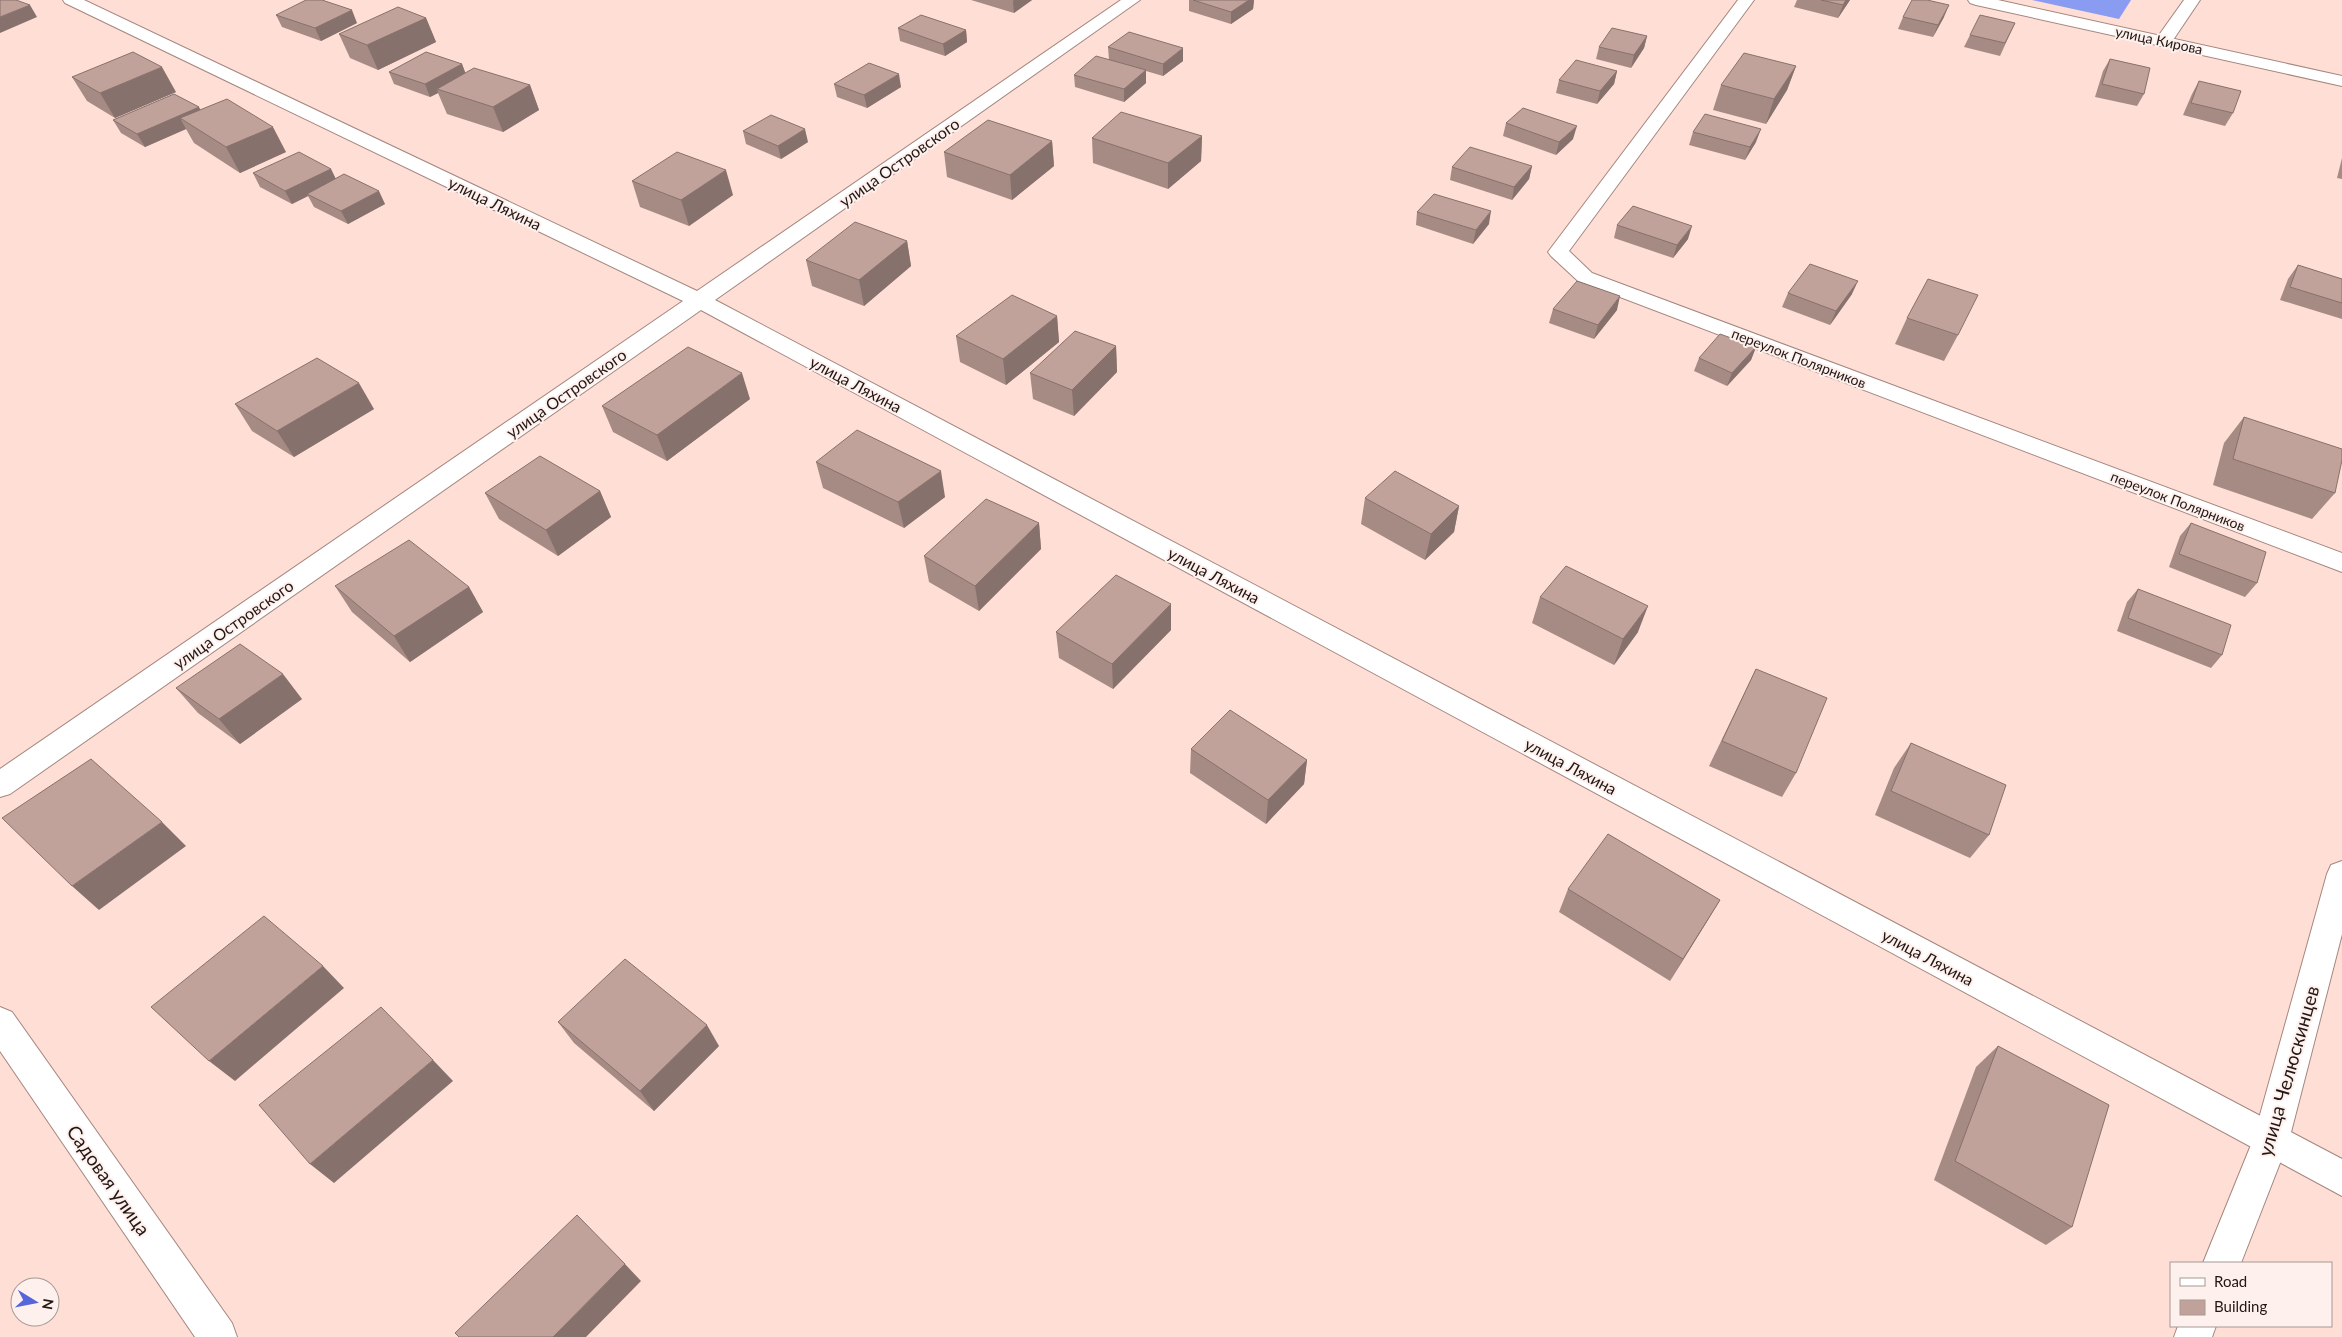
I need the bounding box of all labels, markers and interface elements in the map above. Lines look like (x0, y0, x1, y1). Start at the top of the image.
street label: улица Кирова (2114, 22, 2204, 58)
street label: улица Островского (835, 113, 963, 211)
street label: улица Ляхина (445, 172, 545, 234)
street label: переулок Полярников (1729, 325, 1869, 391)
street label: улица Островского (502, 344, 630, 442)
street label: улица Ляхина (807, 352, 905, 416)
street label: переулок Полярников (2108, 468, 2248, 534)
street label: улица Ляхина (1165, 543, 1263, 607)
street label: улица Островского (169, 575, 297, 673)
street label: улица Ляхина (1522, 734, 1620, 798)
street label: улица Ляхина (1879, 925, 1977, 989)
street label: улица Челюскинцев (2253, 983, 2323, 1159)
street label: Садовая улица (62, 1120, 156, 1240)
legend (2170, 1262, 2332, 1327)
text: Road (2214, 1272, 2247, 1290)
north arrow (10, 1277, 60, 1327)
text: Building (2214, 1297, 2267, 1315)
text: N (39, 1298, 58, 1311)

